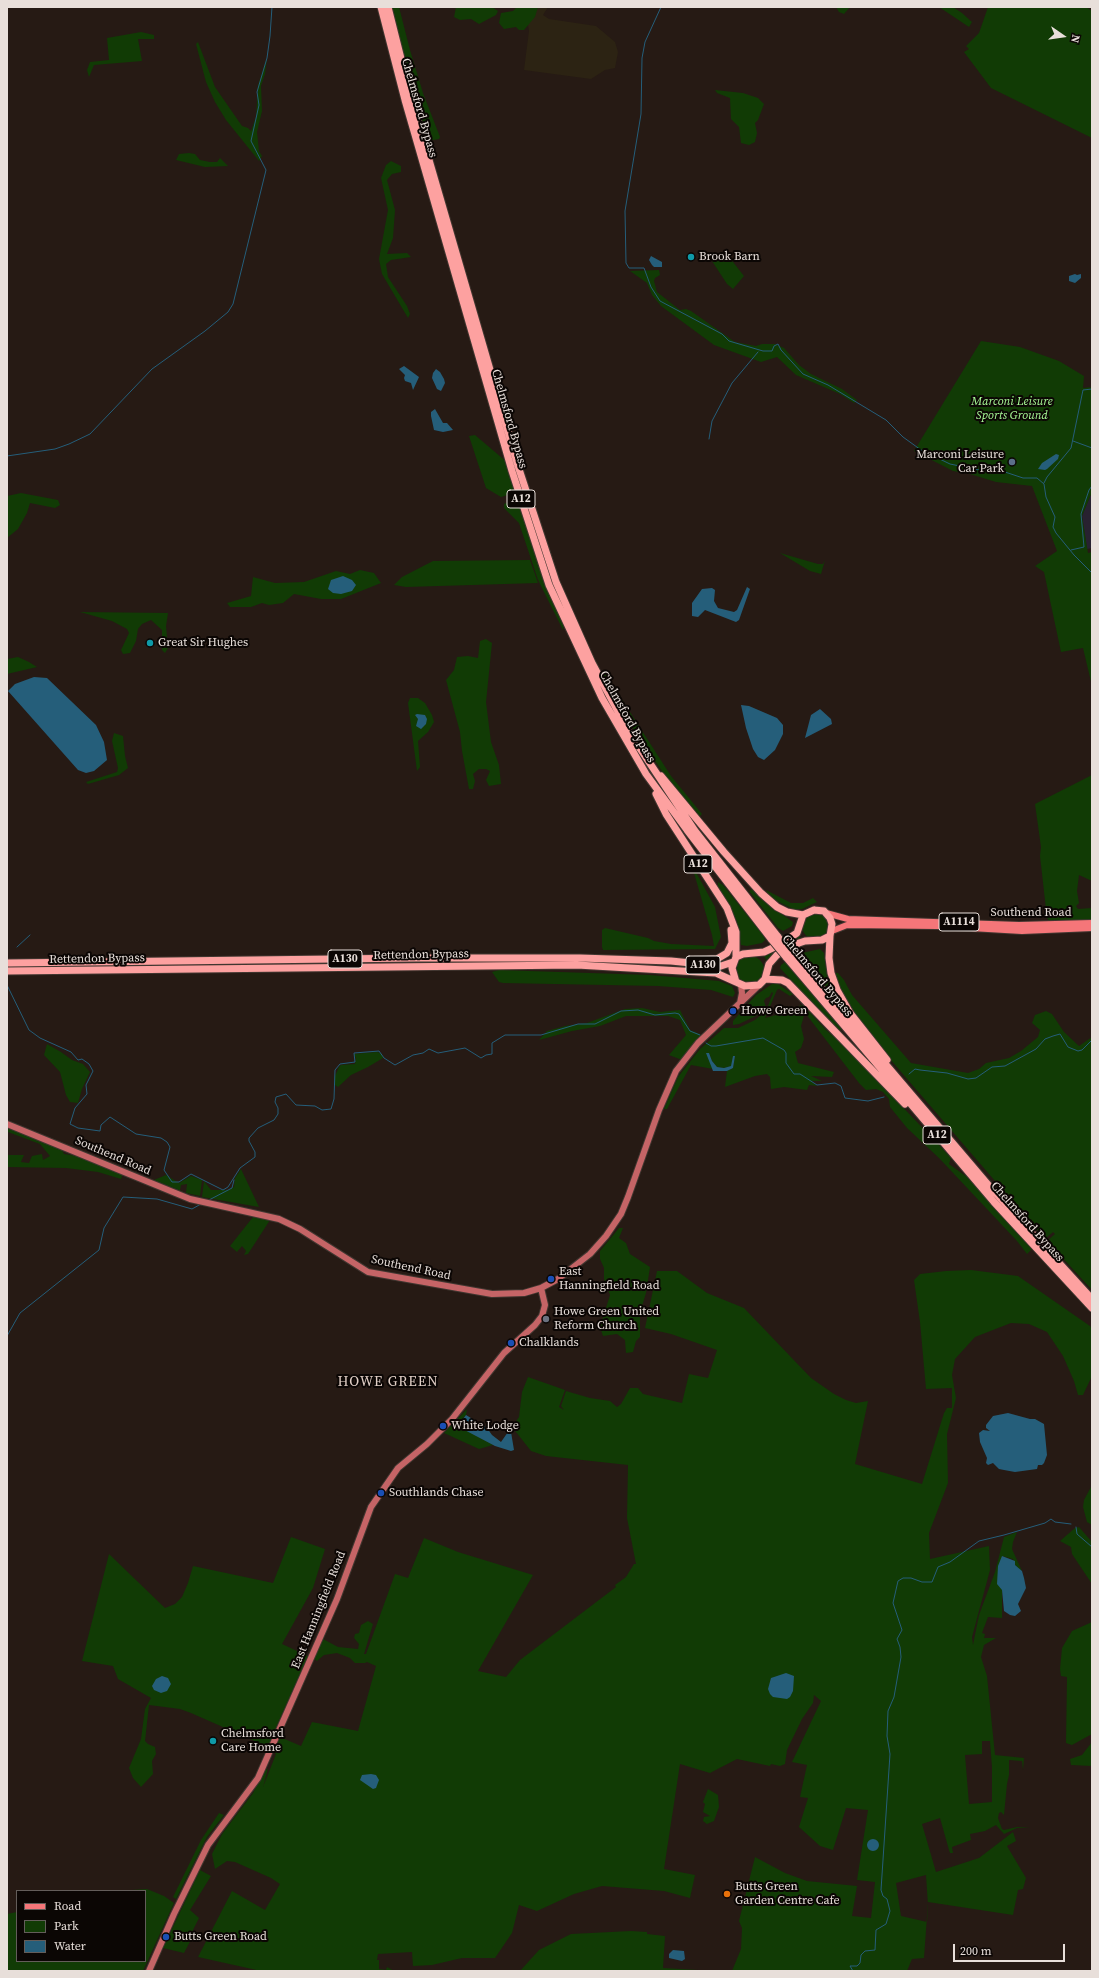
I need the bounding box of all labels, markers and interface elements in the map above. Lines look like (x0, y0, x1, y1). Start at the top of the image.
north arrow (1043, 16, 1083, 56)
text: N (1067, 33, 1083, 44)
street label: Chelmsford Bypass (398, 57, 440, 159)
place label: Brook Barn (699, 250, 760, 264)
marker: Brook Barn (686, 252, 696, 262)
street label: Chelmsford Bypass (488, 368, 530, 470)
park label: Marconi Leisure Sports Ground (971, 395, 1053, 423)
place label: Marconi Leisure Car Park (916, 448, 1004, 476)
marker: Marconi Leisure Car Park (1007, 457, 1017, 467)
road number: A12 (507, 490, 535, 508)
place label: Great Sir Hughes (158, 636, 248, 650)
marker: Great Sir Hughes (145, 638, 155, 648)
street label: Chelmsford Bypass (596, 669, 658, 765)
road number: A12 (684, 855, 712, 873)
street label: Southend Road (991, 906, 1071, 920)
road number: A1114 (939, 913, 979, 931)
street label: Chelmsford Bypass (779, 932, 855, 1020)
street label: Rettendon Bypass (373, 947, 469, 963)
road number: A130 (328, 950, 362, 968)
street label: Rettendon Bypass (49, 951, 145, 967)
road number: A130 (686, 956, 720, 974)
place label: Howe Green (741, 1004, 807, 1018)
marker: Howe Green (728, 1006, 738, 1016)
road number: A12 (923, 1126, 951, 1144)
street label: Southend Road (73, 1134, 153, 1178)
street label: Chelmsford Bypass (987, 1179, 1067, 1265)
street label: Southend Road (370, 1253, 452, 1283)
place label: East Hanningfield Road (559, 1265, 660, 1293)
marker: East Hanningfield Road (546, 1274, 556, 1284)
place label: Howe Green United Reform Church (554, 1305, 659, 1333)
marker: Howe Green United Reform Church (541, 1314, 551, 1324)
place label: Chalklands (519, 1336, 579, 1350)
marker: Chalklands (506, 1338, 516, 1348)
district label: HOWE GREEN (337, 1374, 439, 1390)
place label: White Lodge (451, 1419, 519, 1433)
marker: White Lodge (438, 1421, 448, 1431)
place label: Southlands Chase (389, 1486, 484, 1500)
marker: Southlands Chase (376, 1488, 386, 1498)
street label: East Hanningfield Road (289, 1549, 349, 1671)
place label: Chelmsford Care Home (221, 1727, 284, 1755)
marker: Chelmsford Care Home (208, 1736, 218, 1746)
place label: Butts Green Garden Centre Cafe (735, 1880, 840, 1908)
marker: Butts Green Garden Centre Cafe (722, 1889, 732, 1899)
legend (16, 1890, 146, 1962)
text: Road (54, 1898, 81, 1914)
text: Park (54, 1918, 79, 1934)
place label: Butts Green Road (174, 1930, 267, 1944)
marker: Butts Green Road (161, 1932, 171, 1942)
scale bar (955, 1936, 1067, 1962)
text: Water (54, 1938, 86, 1954)
text: 200 m (960, 1943, 992, 1959)

